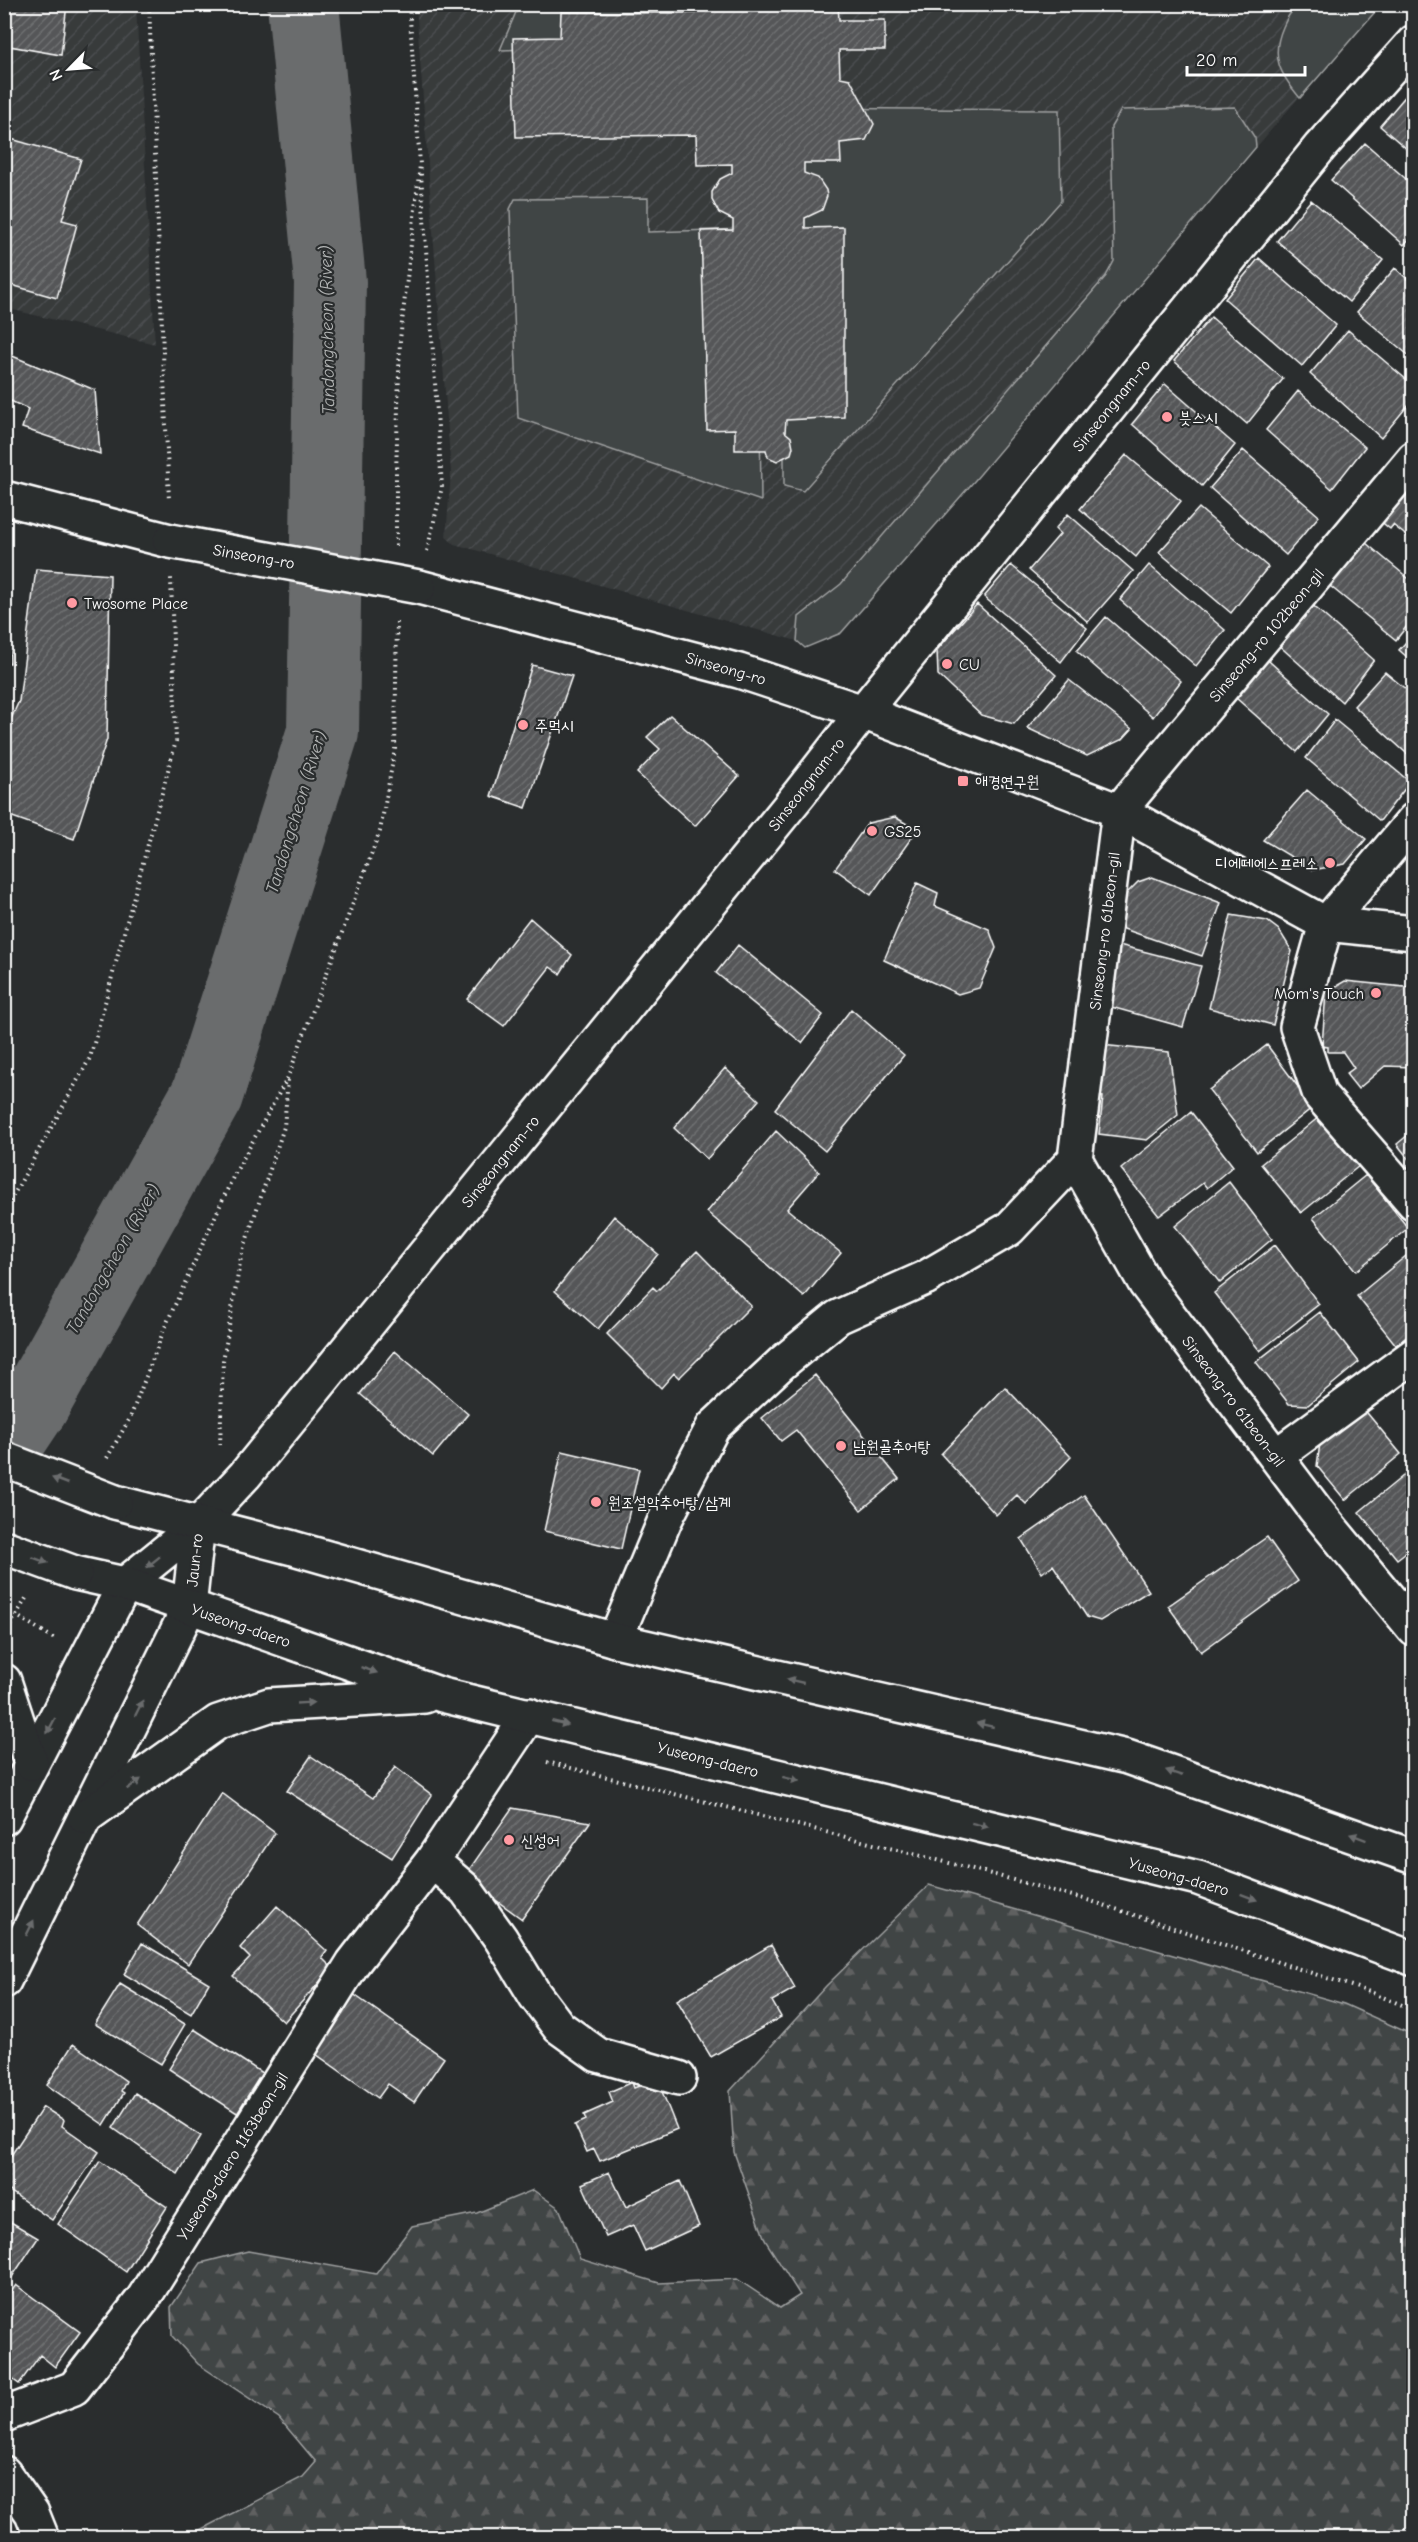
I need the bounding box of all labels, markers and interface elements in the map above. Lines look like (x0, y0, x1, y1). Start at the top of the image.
north arrow (39, 39, 99, 99)
scale bar (1187, 39, 1306, 77)
text: 20 m (1196, 50, 1237, 71)
text: N (46, 66, 67, 83)
water label: Tandongcheon (River) (316, 245, 339, 415)
street label: Sinseongnam-ro (1069, 356, 1154, 455)
place label: 븟스시 (1179, 409, 1218, 427)
marker: 븟스시 (1160, 410, 1174, 424)
street label: Sinseong-ro (212, 541, 296, 573)
street label: Sinseong-ro 102beon-gil (1206, 565, 1328, 706)
place label: Twosome Place (84, 595, 188, 613)
marker: Twosome Place (65, 596, 79, 610)
street label: Sinseong-ro (683, 649, 768, 689)
place label: CU (959, 656, 980, 674)
marker: CU (940, 657, 954, 671)
place label: 주먹시 (535, 717, 574, 735)
marker: 주먹시 (516, 718, 530, 732)
water label: Tandongcheon (River) (262, 728, 331, 896)
street label: Sinseongnam-ro (765, 735, 849, 835)
place label: 애경연구원 (975, 773, 1039, 791)
marker: 애경연구원 (956, 774, 970, 788)
place label: GS25 (884, 823, 921, 841)
marker: GS25 (865, 824, 879, 838)
street label: Sinseong-ro 61beon-gil (1086, 851, 1124, 1011)
place label: 디에떼에스프레소 (1215, 855, 1318, 873)
marker: 디에떼에스프레소 (1323, 856, 1337, 870)
place label: Mom's Touch (1274, 985, 1364, 1003)
marker: Mom's Touch (1369, 986, 1383, 1000)
street label: Sinseongnam-ro (458, 1112, 543, 1211)
water label: Tandongcheon (River) (62, 1181, 165, 1338)
street label: Sinseong-ro 61beon-gil (1178, 1333, 1288, 1471)
place label: 남원골추어탕 (853, 1438, 930, 1456)
marker: 남원골추어탕 (834, 1439, 848, 1453)
one-way arrow (51, 1476, 69, 1485)
place label: 원조설악추어탕/삼계 (608, 1494, 731, 1512)
marker: 원조설악추어탕/삼계 (589, 1495, 603, 1509)
street label: Jaun-ro (183, 1533, 207, 1588)
one-way arrow (31, 1555, 49, 1565)
one-way arrow (145, 1555, 160, 1567)
street label: Yuseong-daero (189, 1601, 293, 1651)
one-way arrow (360, 1665, 378, 1675)
one-way arrow (786, 1676, 805, 1686)
one-way arrow (296, 1698, 315, 1707)
one-way arrow (134, 1699, 144, 1717)
one-way arrow (46, 1717, 56, 1734)
one-way arrow (551, 1718, 570, 1728)
one-way arrow (976, 1720, 995, 1729)
street label: Yuseong-daero (655, 1739, 760, 1781)
one-way arrow (1165, 1768, 1183, 1778)
one-way arrow (781, 1774, 800, 1784)
one-way arrow (125, 1778, 141, 1790)
one-way arrow (971, 1821, 989, 1831)
one-way arrow (1349, 1831, 1367, 1841)
place label: 신성어 (521, 1832, 560, 1850)
marker: 신성어 (502, 1833, 516, 1847)
street label: Yuseong-daero (1126, 1854, 1231, 1900)
one-way arrow (1240, 1893, 1258, 1903)
one-way arrow (26, 1920, 35, 1937)
street label: Yuseong-daero 1163beon-gil (174, 2069, 292, 2244)

